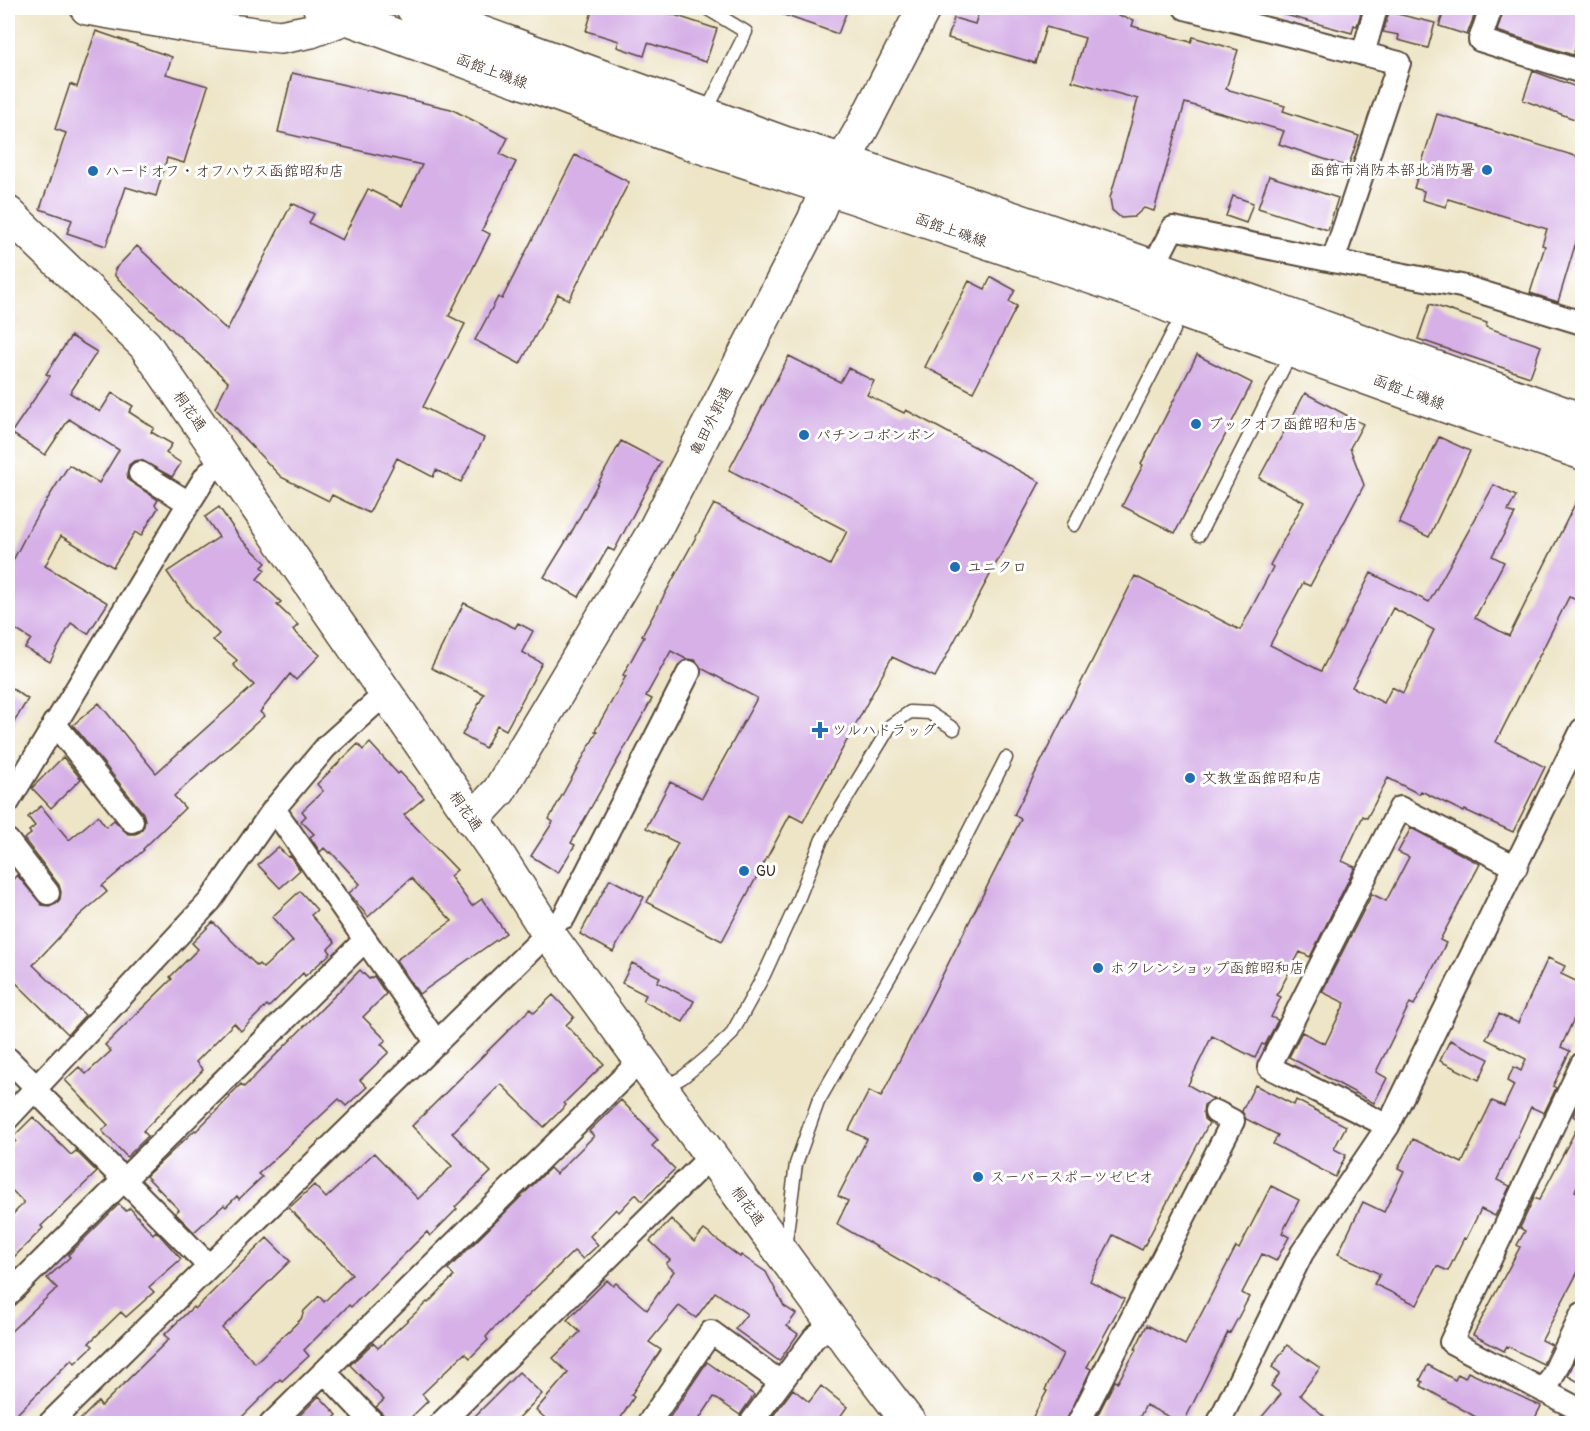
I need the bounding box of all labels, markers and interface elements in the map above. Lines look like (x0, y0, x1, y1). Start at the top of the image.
street label: 函館上磯線 (453, 50, 530, 93)
place label: 函館市消防本部北消防署 (1310, 161, 1475, 180)
place label: ハードオフ・オフハウス函館昭和店 (105, 162, 344, 181)
marker: 函館市消防本部北消防署 (1480, 163, 1494, 177)
marker: ハードオフ・オフハウス函館昭和店 (86, 164, 100, 178)
street label: 函館上磯線 (912, 209, 989, 252)
street label: 函館上磯線 (1370, 371, 1447, 414)
street label: 亀田外郭通 (686, 383, 737, 459)
street label: 桐花通 (169, 387, 210, 435)
place label: ブックオフ函館昭和店 (1208, 415, 1358, 434)
marker: ブックオフ函館昭和店 (1189, 417, 1203, 431)
place label: パチンコボンボン (816, 426, 936, 445)
marker: パチンコボンボン (797, 428, 811, 442)
place label: ユニクロ (967, 558, 1027, 577)
marker: ユニクロ (948, 560, 962, 574)
place label: ツルハドラッグ (832, 721, 936, 740)
marker: ツルハドラッグ (813, 723, 827, 737)
place label: 文教堂函館昭和店 (1202, 769, 1322, 788)
marker: 文教堂函館昭和店 (1183, 771, 1197, 785)
street label: 桐花通 (445, 787, 486, 835)
place label: GU (756, 862, 776, 881)
marker: GU (737, 864, 751, 878)
place label: ホクレンショップ函館昭和店 (1110, 959, 1304, 978)
marker: ホクレンショップ函館昭和店 (1091, 961, 1105, 975)
place label: スーパースポーツゼビオ (990, 1168, 1153, 1187)
marker: スーパースポーツゼビオ (971, 1170, 985, 1184)
street label: 桐花通 (727, 1183, 769, 1230)

